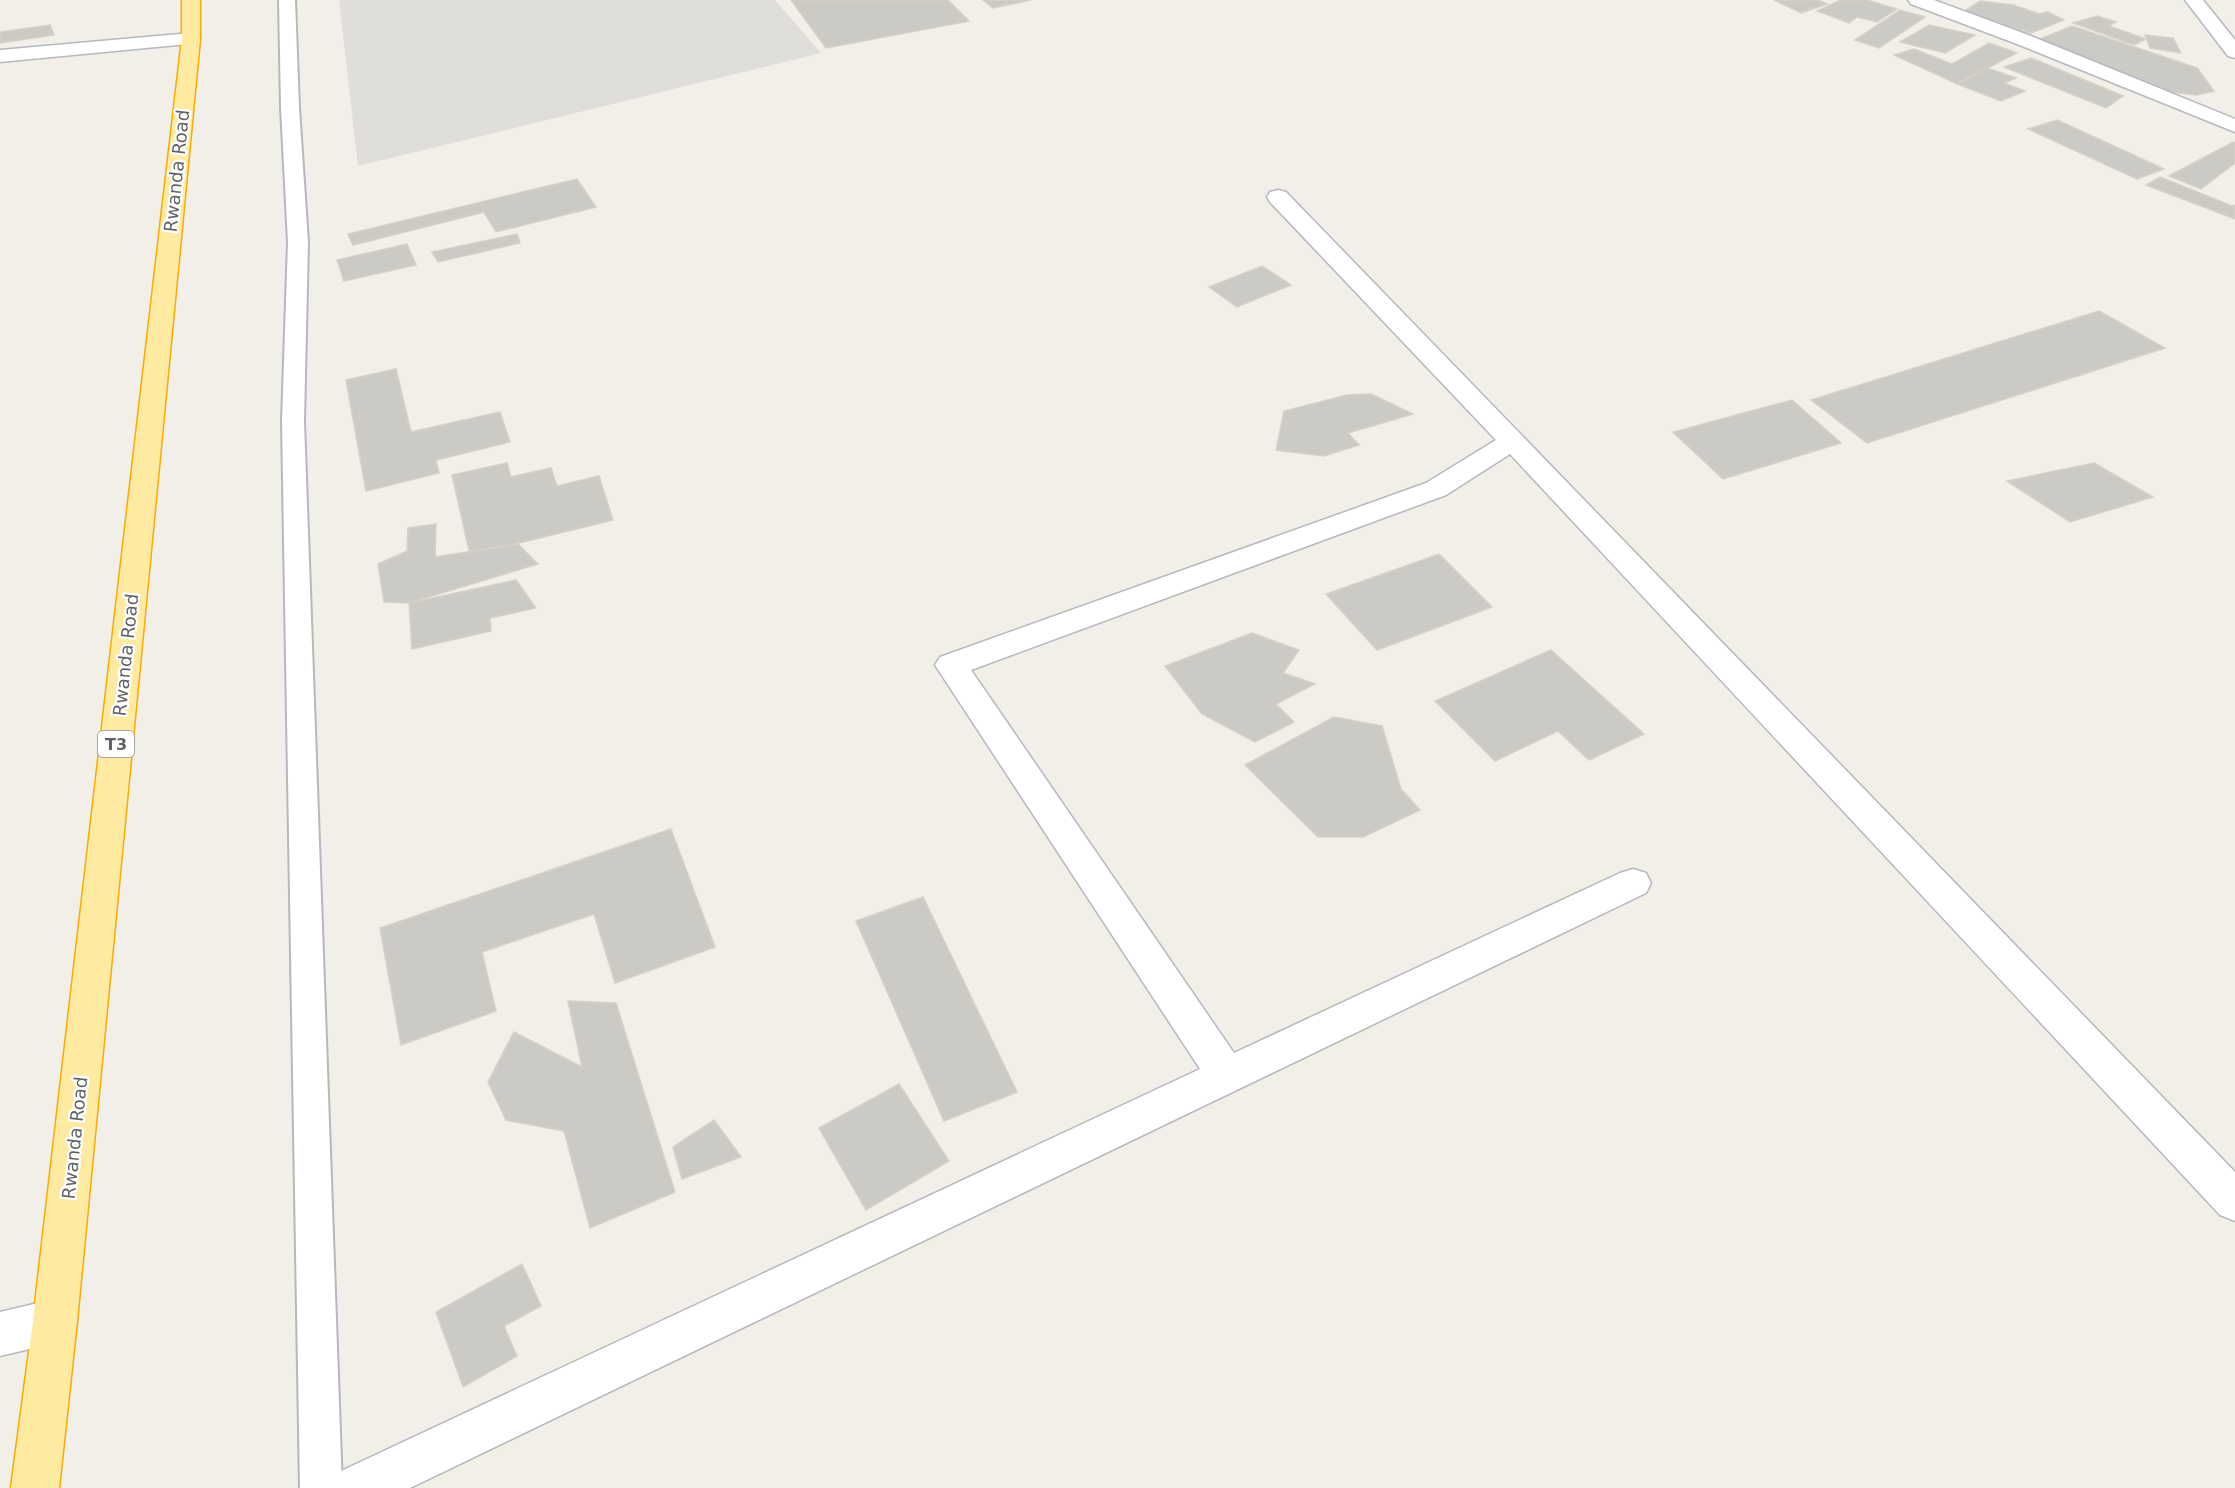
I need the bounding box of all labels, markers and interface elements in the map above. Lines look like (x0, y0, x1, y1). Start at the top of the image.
street label: Rwanda Road (160, 109, 193, 233)
street label: Rwanda Road (109, 593, 142, 717)
road number: T3 (98, 731, 134, 757)
street label: Rwanda Road (58, 1076, 91, 1200)

